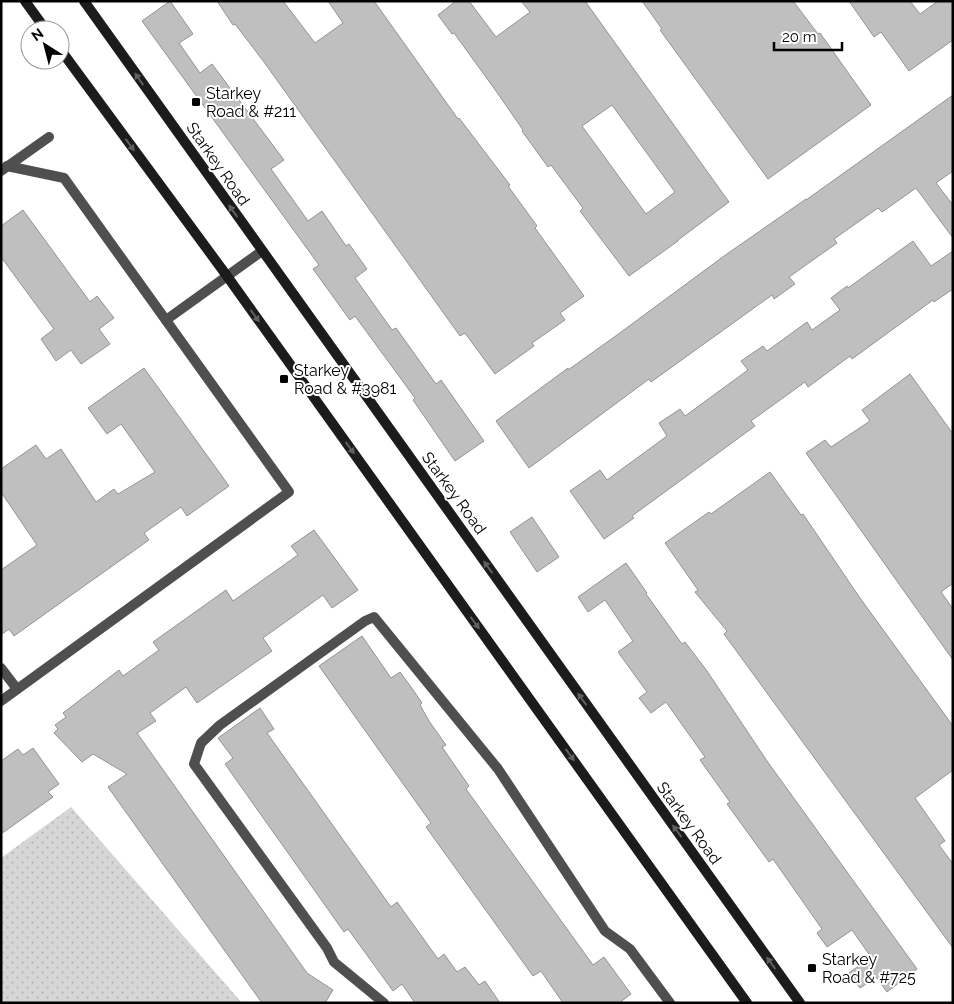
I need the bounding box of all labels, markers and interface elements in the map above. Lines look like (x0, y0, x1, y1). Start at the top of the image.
north arrow (20, 20, 70, 70)
scale bar (774, 20, 842, 52)
text: N (28, 25, 46, 44)
text: 20 m (782, 28, 817, 46)
one-way arrow (134, 72, 144, 86)
place label: Starkey Road & #211 (206, 84, 296, 121)
marker: Starkey Road & #211 (190, 96, 202, 108)
street label: Starkey Road (182, 119, 254, 209)
one-way arrow (125, 138, 136, 151)
one-way arrow (228, 204, 238, 218)
one-way arrow (250, 309, 261, 322)
place label: Starkey Road & #3981 (294, 361, 396, 398)
marker: Starkey Road & #3981 (278, 373, 290, 385)
one-way arrow (345, 441, 355, 455)
street label: Starkey Road (418, 448, 490, 538)
one-way arrow (482, 561, 493, 574)
one-way arrow (470, 616, 480, 630)
one-way arrow (577, 692, 587, 706)
one-way arrow (565, 748, 575, 762)
street label: Starkey Road (653, 778, 725, 868)
one-way arrow (672, 824, 682, 838)
place label: Starkey Road & #725 (822, 950, 916, 987)
one-way arrow (766, 956, 776, 970)
marker: Starkey Road & #725 (806, 962, 818, 974)

